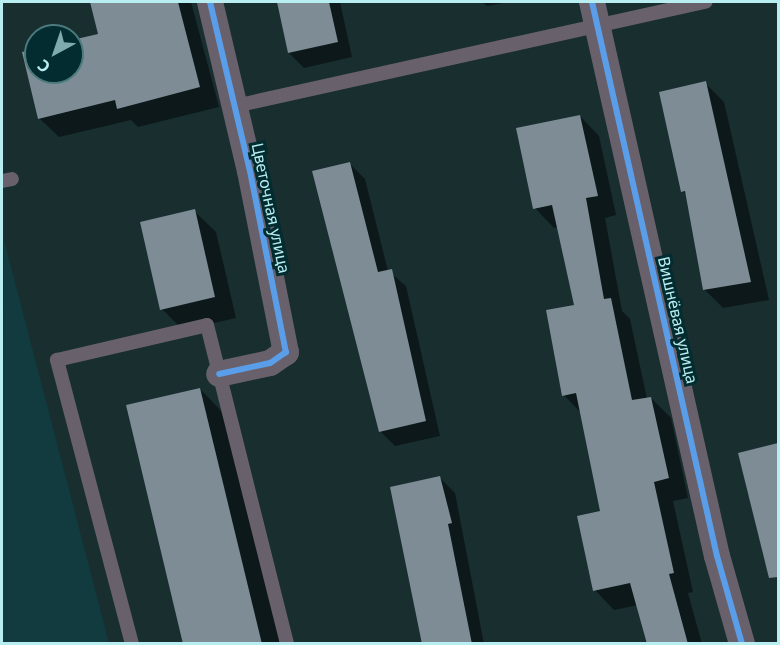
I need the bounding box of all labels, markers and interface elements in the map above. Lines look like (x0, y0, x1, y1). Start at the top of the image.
north arrow (24, 24, 84, 84)
text: С (33, 55, 55, 78)
street label: Цветочная улица (248, 141, 294, 275)
street label: Вишнёвая улица (654, 255, 702, 385)

